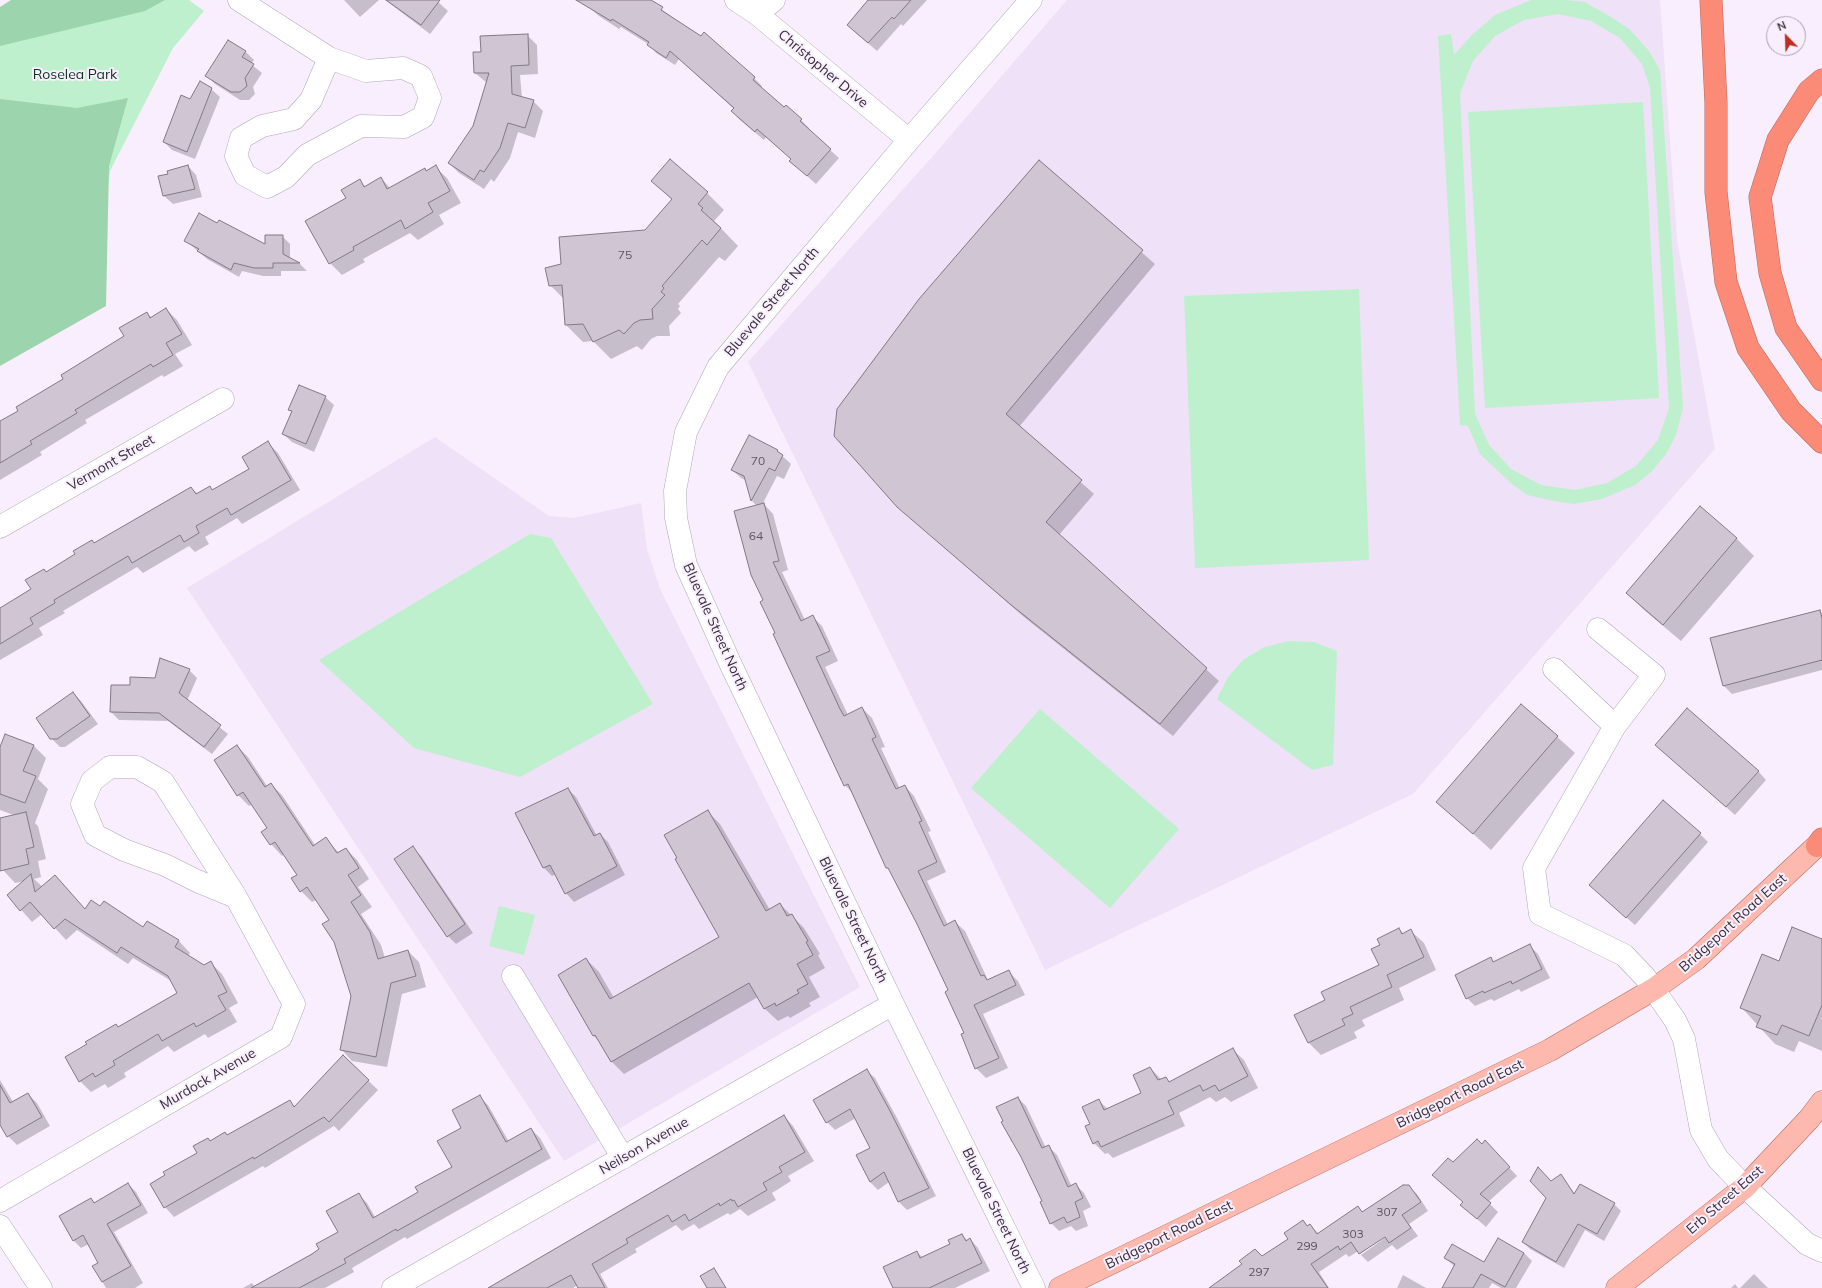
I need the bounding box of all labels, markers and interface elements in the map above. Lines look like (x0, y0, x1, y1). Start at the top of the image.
north arrow (1766, 16, 1806, 56)
text: N (1775, 18, 1788, 34)
street label: Christopher Drive (774, 26, 872, 112)
park label: Roselea Park (33, 67, 117, 83)
street label: Bluevale Street North (721, 244, 823, 360)
house number: 75 (618, 248, 632, 262)
street label: Vermont Street (65, 431, 157, 495)
house number: 70 (751, 454, 765, 468)
house number: 64 (749, 529, 763, 543)
street label: Bluevale Street North (679, 560, 751, 694)
street label: Bluevale Street North (815, 854, 891, 986)
street label: Bridgeport Road East (1676, 870, 1790, 976)
street label: Murdock Avenue (157, 1045, 259, 1113)
street label: Bridgeport Road East (1394, 1056, 1526, 1132)
street label: Neilson Avenue (596, 1114, 692, 1178)
street label: Bluevale Street North (958, 1145, 1034, 1277)
street label: Erb Street East (1683, 1162, 1767, 1238)
street label: Bridgeport Road East (1103, 1197, 1235, 1273)
house number: 307 (1376, 1205, 1398, 1219)
house number: 303 (1342, 1227, 1364, 1241)
house number: 299 (1296, 1239, 1318, 1253)
house number: 297 (1248, 1265, 1270, 1279)

